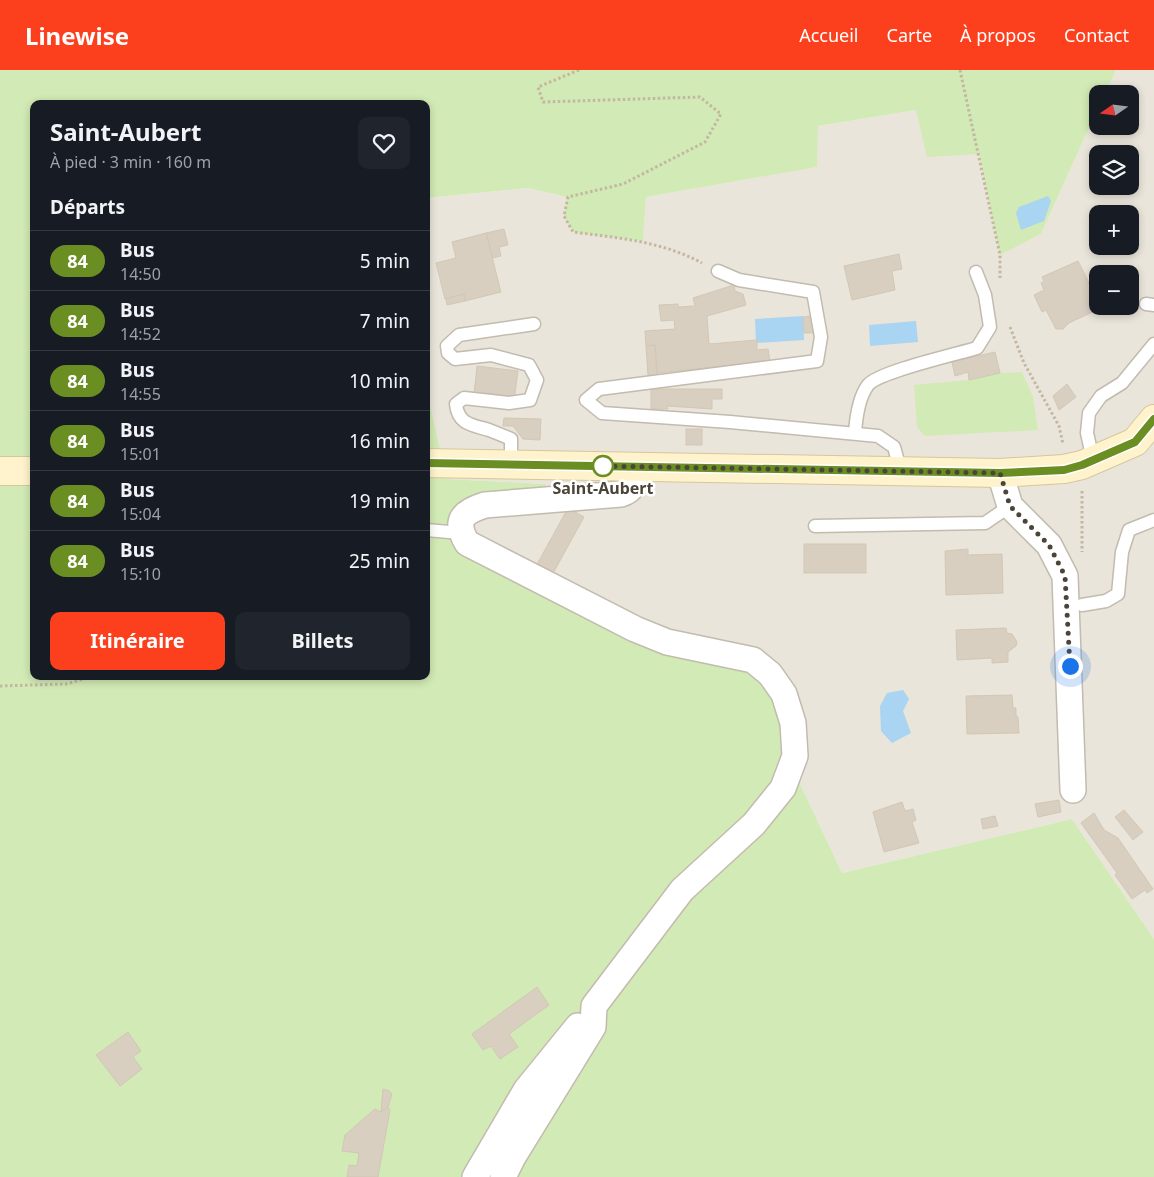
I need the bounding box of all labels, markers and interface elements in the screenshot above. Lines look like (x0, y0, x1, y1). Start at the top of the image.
text: Linewise (25, 19, 129, 52)
text: Accueil (799, 23, 859, 47)
text: Carte (887, 23, 932, 47)
text: À propos (960, 23, 1036, 47)
text: Contact (1064, 23, 1129, 47)
north arrow (1089, 85, 1139, 135)
map controls (1089, 85, 1139, 315)
text: Saint-Aubert (50, 115, 201, 148)
button: heart (358, 117, 410, 169)
button: layers (1089, 145, 1139, 195)
text: À pied · 3 min · 160 m (50, 151, 211, 173)
text: Départs (50, 194, 125, 220)
button: + (1089, 205, 1139, 255)
text: Bus (120, 237, 155, 263)
text: 5 min (360, 248, 410, 274)
text: 84 (67, 249, 88, 273)
text: 14:50 (120, 263, 161, 285)
button: − (1089, 265, 1139, 315)
text: Bus (120, 297, 155, 323)
text: 7 min (360, 308, 410, 334)
text: 84 (67, 309, 88, 333)
text: 14:52 (120, 323, 161, 345)
text: Bus (120, 357, 155, 383)
text: 10 min (349, 368, 410, 394)
text: 84 (67, 369, 88, 393)
text: 14:55 (120, 383, 161, 405)
text: Bus (120, 417, 155, 443)
text: 16 min (349, 428, 410, 454)
text: 84 (67, 429, 88, 453)
text: 15:01 (120, 443, 161, 465)
marker: Saint-Aubert (592, 455, 614, 477)
text: Bus (120, 477, 155, 503)
place label: Saint-Aubert (553, 477, 653, 499)
text: 19 min (349, 488, 410, 514)
text: 84 (67, 489, 88, 513)
text: 15:04 (120, 503, 161, 525)
text: Bus (120, 537, 155, 563)
text: 25 min (349, 548, 410, 574)
text: 84 (67, 549, 88, 573)
text: 15:10 (120, 563, 161, 585)
button: Itinéraire (50, 612, 225, 670)
button: Billets (235, 612, 410, 670)
your location (1058, 654, 1083, 679)

